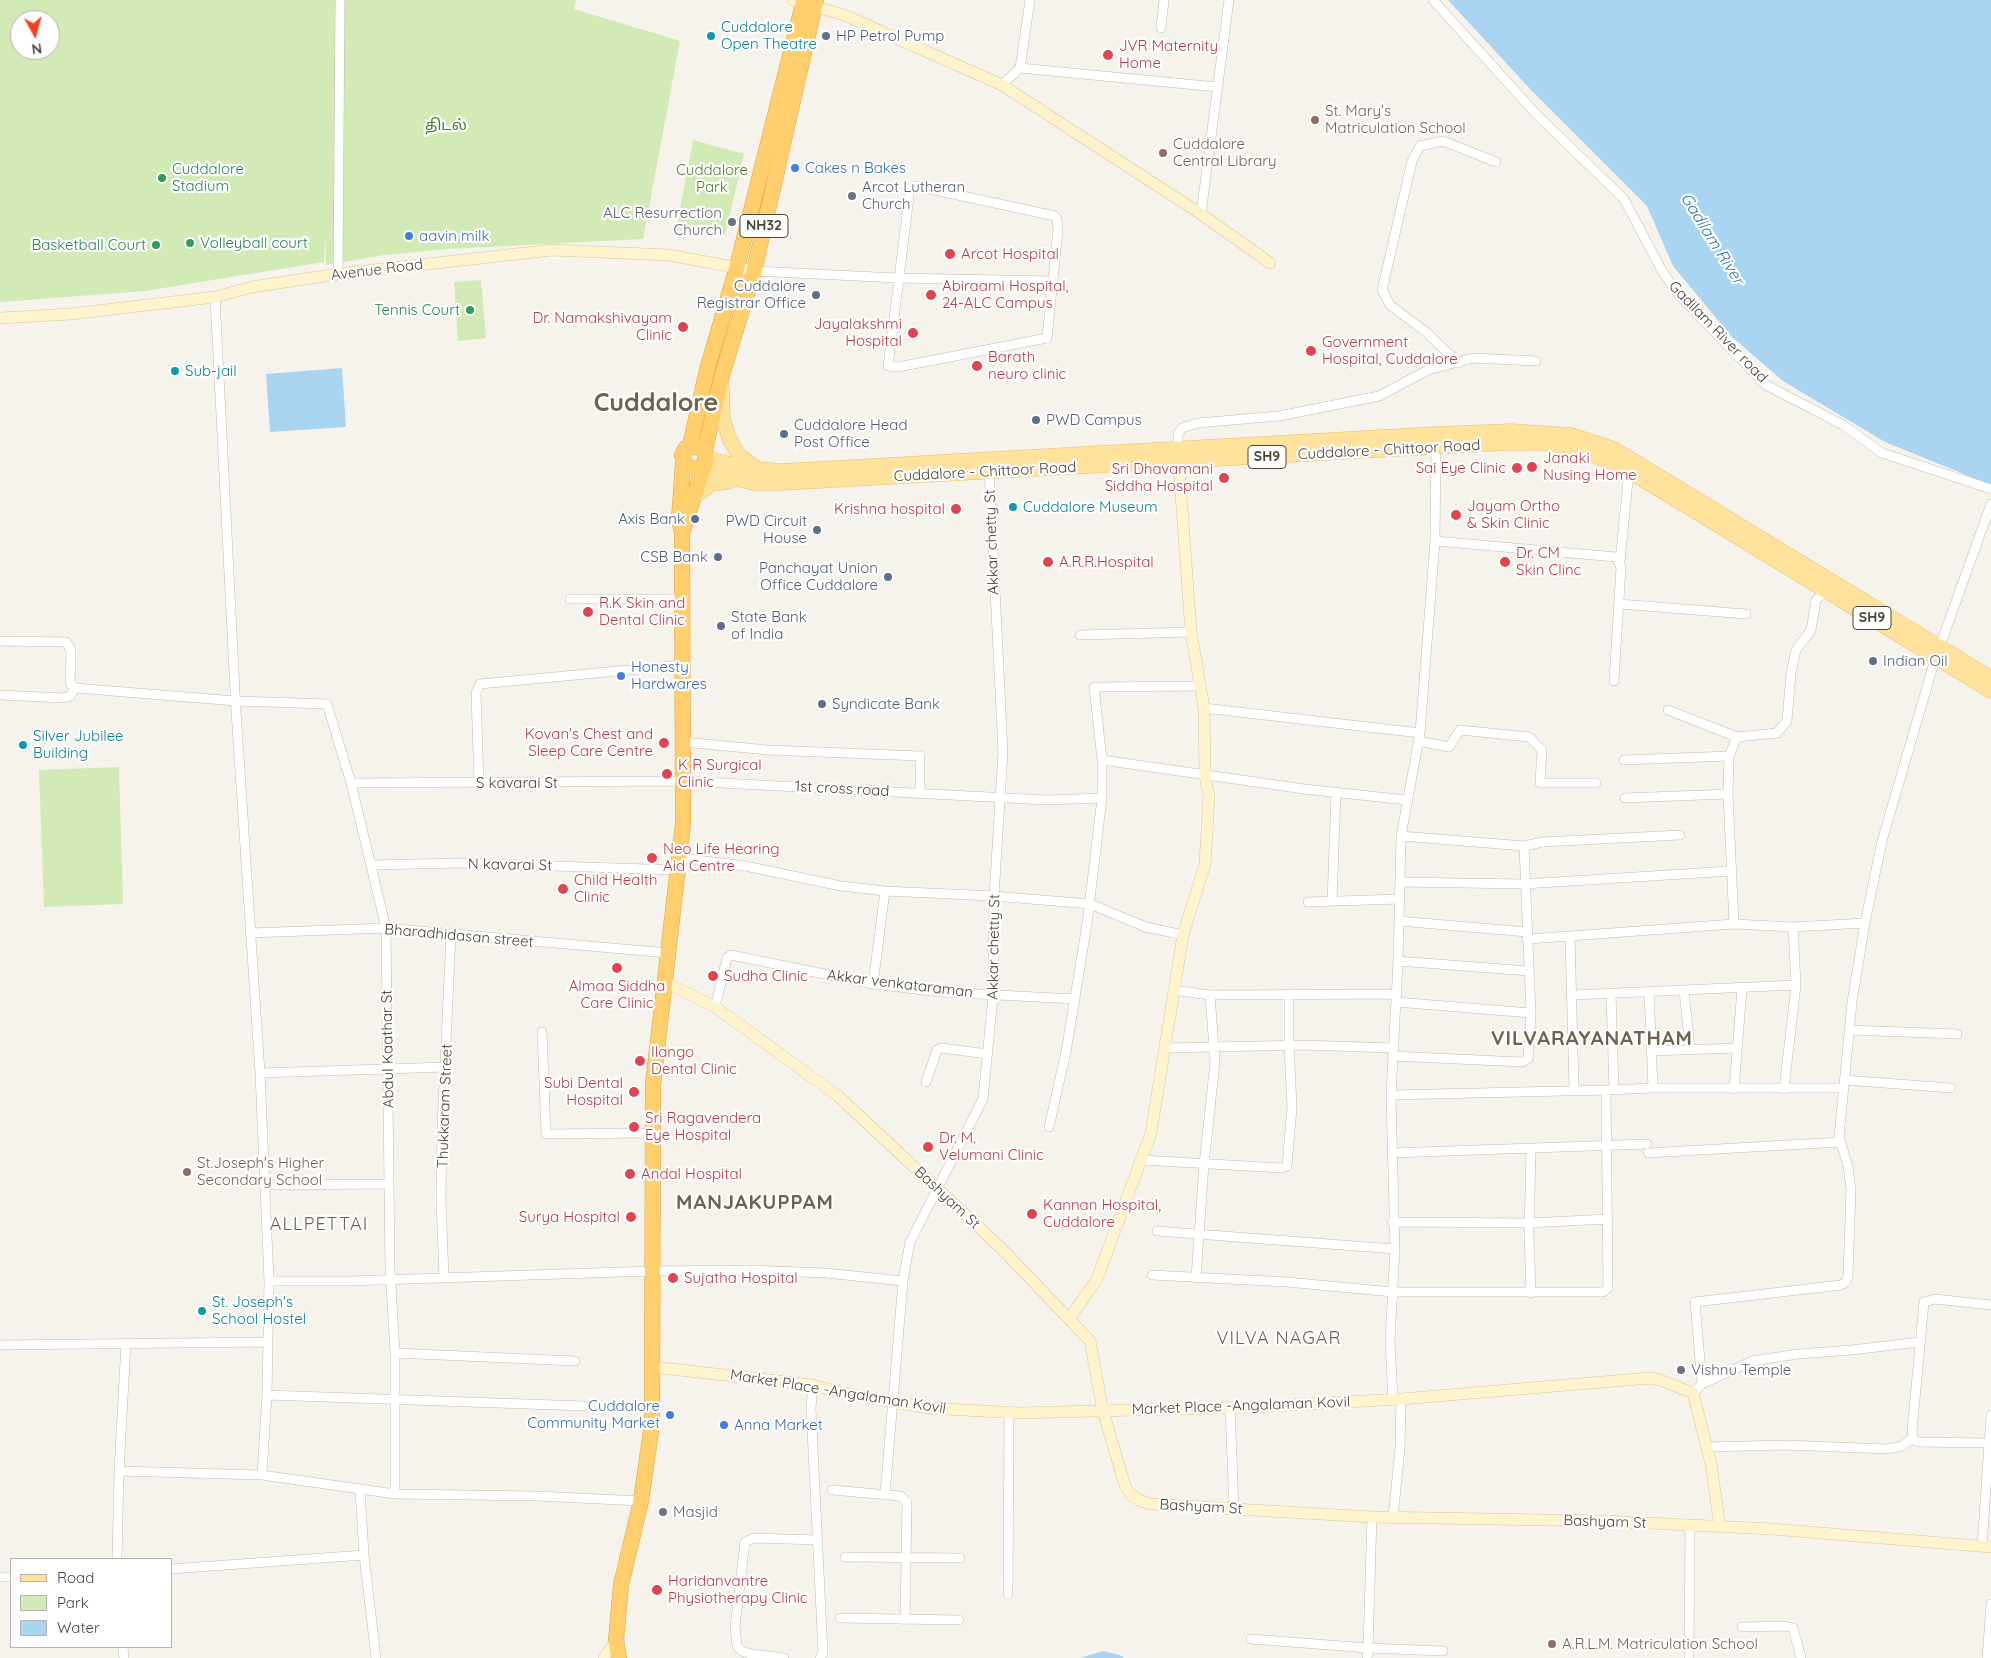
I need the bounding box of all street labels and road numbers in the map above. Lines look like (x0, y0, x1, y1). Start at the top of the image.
road number: NH32 (740, 215, 788, 238)
street label: Avenue Road (330, 255, 424, 285)
street label: Gadilam River road (1665, 277, 1771, 387)
street label: Cuddalore - Chittoor Road (1297, 436, 1481, 464)
road number: SH9 (1248, 446, 1286, 468)
street label: Cuddalore - Chittoor Road (893, 458, 1077, 486)
street label: Akkar chetty St (981, 489, 1003, 595)
road number: SH9 (1853, 606, 1891, 630)
street label: S kavarai St (476, 774, 558, 792)
street label: 1st cross road (794, 778, 890, 800)
street label: N kavarai St (468, 855, 552, 875)
street label: Akkar chetty St (984, 894, 1004, 1000)
street label: Bharadhidasan street (384, 921, 534, 951)
street label: Akkar venkataraman (826, 966, 974, 1002)
street label: Abdul Kaathar St (378, 989, 398, 1109)
street label: Thukkaram Street (434, 1043, 456, 1169)
street label: Bashyam St (910, 1163, 984, 1233)
street label: Market Place -Angalaman Kovil (729, 1366, 947, 1418)
street label: Market Place -Angalaman Kovil (1132, 1393, 1350, 1419)
street label: Bashyam St (1159, 1496, 1243, 1518)
street label: Bashyam St (1563, 1512, 1647, 1532)

